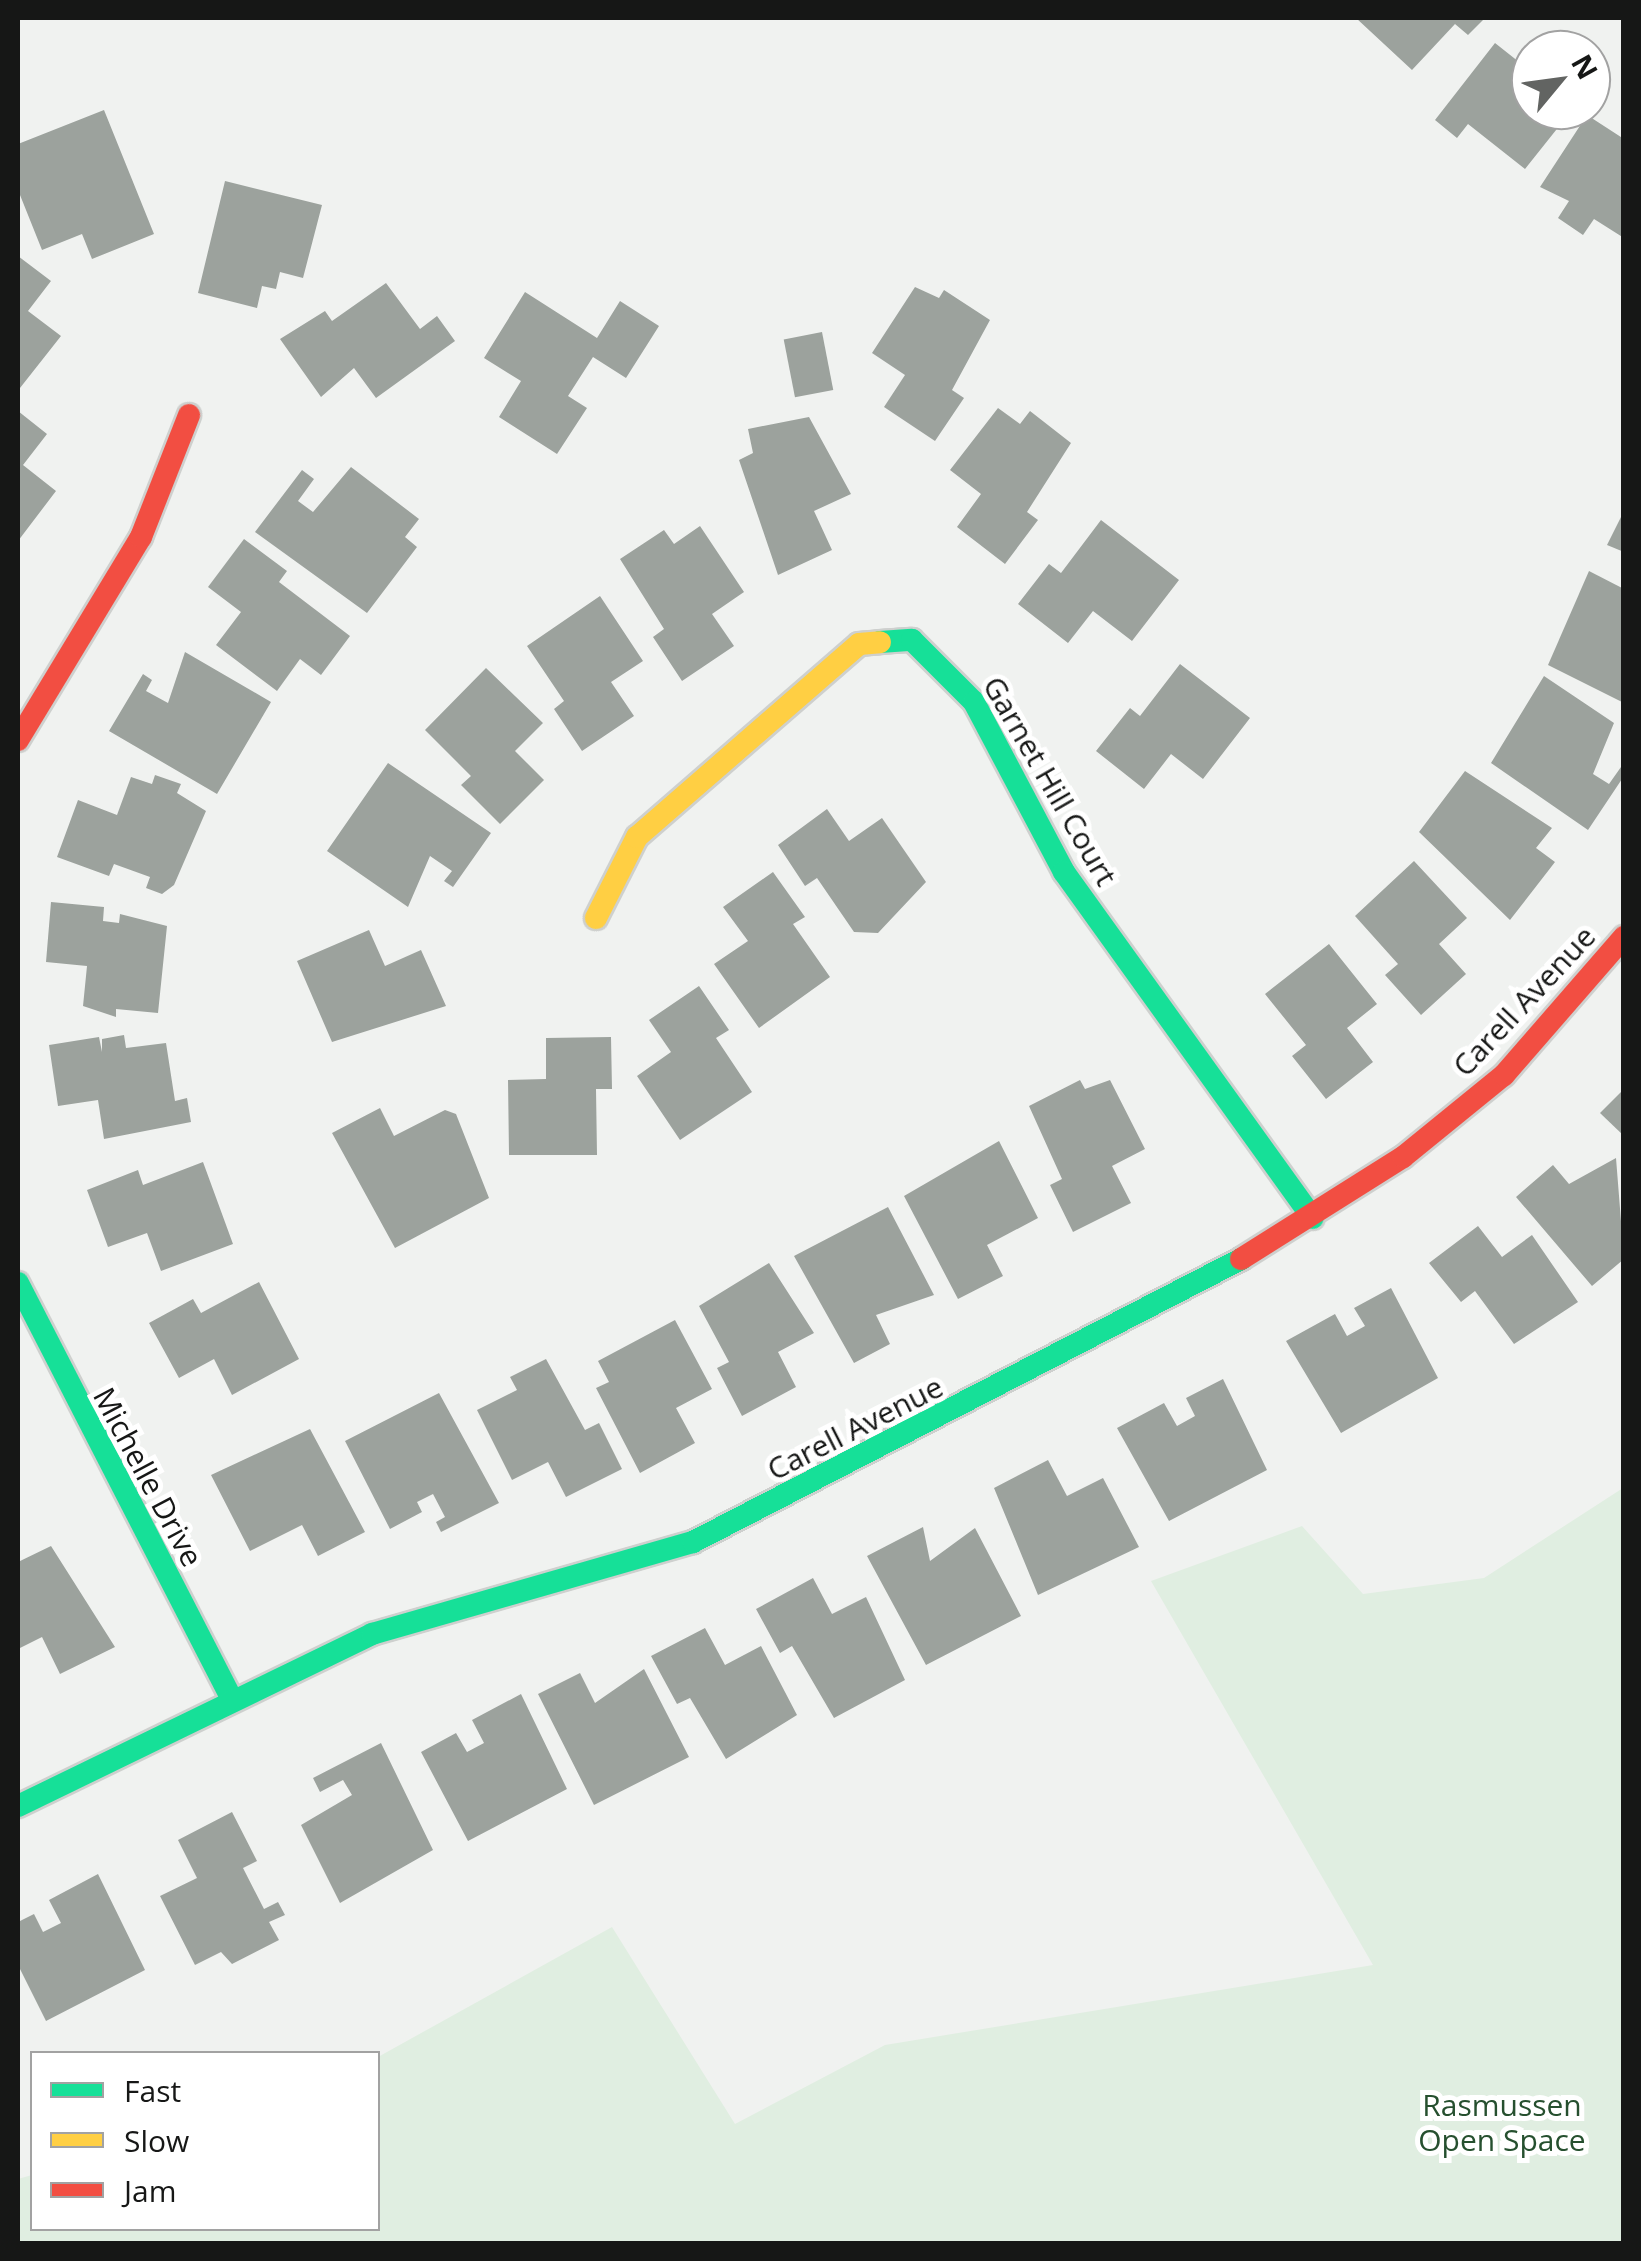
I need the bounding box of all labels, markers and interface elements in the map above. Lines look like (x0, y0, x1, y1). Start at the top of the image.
north arrow (1511, 30, 1611, 130)
text: N (1563, 47, 1608, 86)
street label: Garnet Hill Court (976, 670, 1124, 892)
street label: Carell Avenue (1445, 918, 1603, 1084)
street label: Carell Avenue (761, 1368, 949, 1488)
street label: Michelle Drive (86, 1381, 210, 1573)
legend (30, 2051, 380, 2231)
text: Fast (124, 2070, 181, 2111)
park label: Rasmussen Open Space (1418, 2087, 1586, 2158)
text: Slow (124, 2120, 189, 2161)
text: Jam (124, 2170, 177, 2211)

